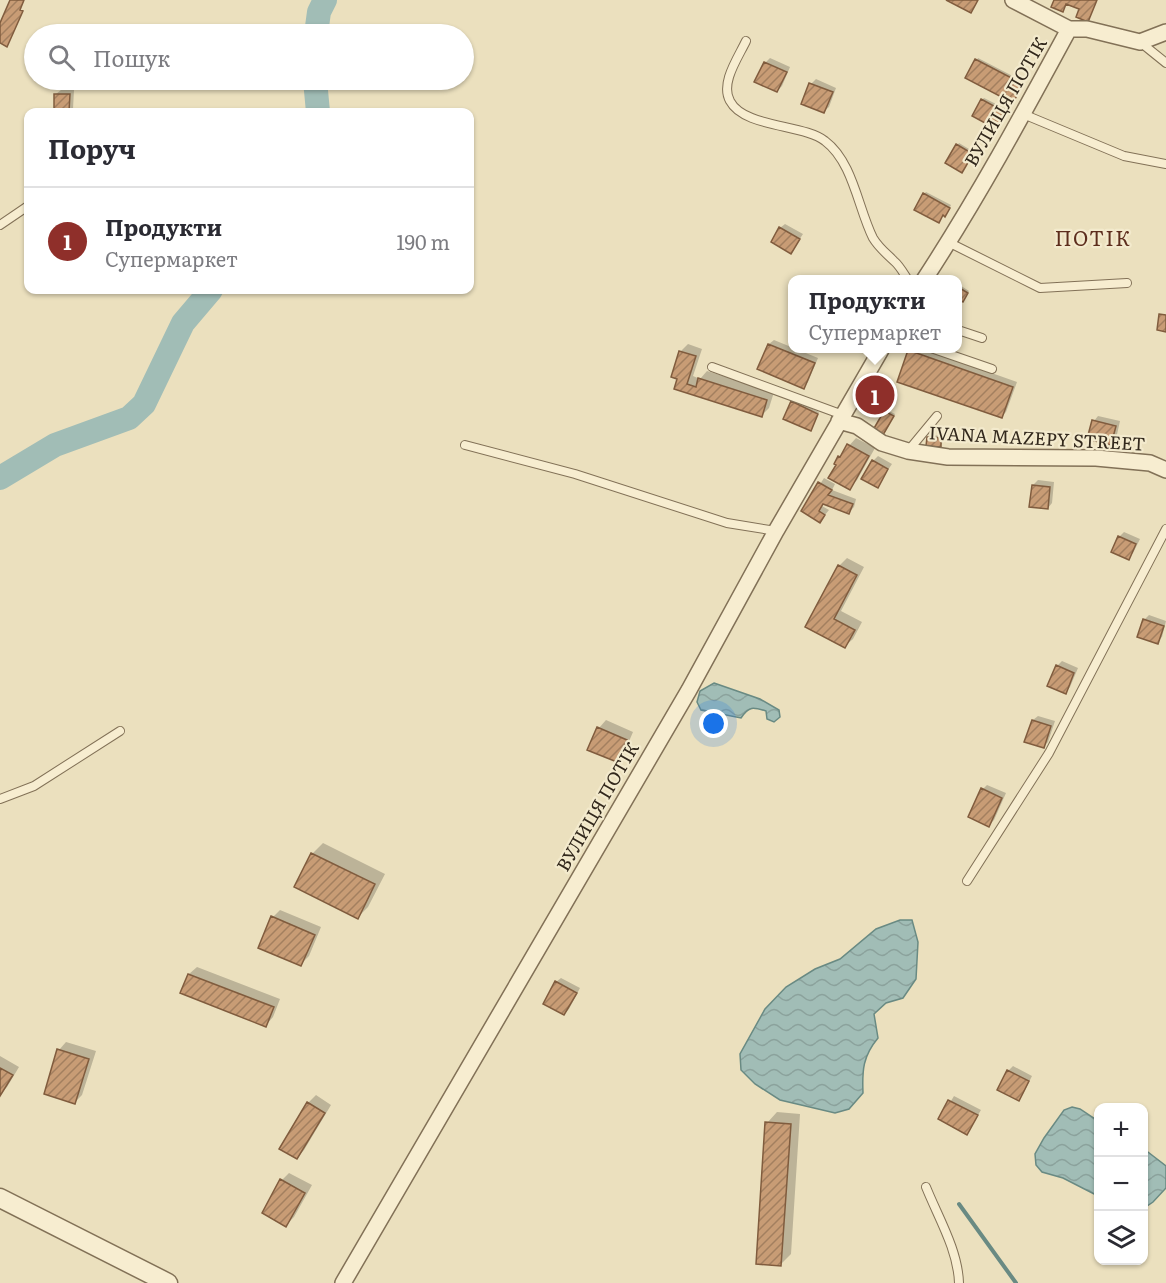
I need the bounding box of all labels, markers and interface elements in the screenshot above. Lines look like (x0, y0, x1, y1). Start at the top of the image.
search box (24, 24, 474, 90)
street label: ВУЛИЦЯ ПОТІК (957, 32, 1053, 171)
icon: search (45, 41, 78, 74)
text: Пошук (93, 41, 170, 74)
text: Поруч (48, 128, 136, 167)
text: Продукти (105, 210, 222, 243)
district label: ПОТІК (1055, 222, 1131, 252)
text: 1 (63, 226, 72, 256)
text: 190 m (396, 226, 450, 256)
text: Супермаркет (105, 243, 238, 273)
popup (788, 275, 962, 353)
text: Продукти (809, 283, 926, 316)
text: Супермаркет (809, 316, 941, 346)
pin: 1 (856, 372, 894, 418)
street label: IVANA MAZEPY STREET (928, 418, 1146, 457)
your location (699, 709, 728, 738)
street label: ВУЛИЦЯ ПОТІК (549, 737, 645, 876)
map controls (1094, 1103, 1148, 1265)
button: + (1094, 1103, 1148, 1157)
button: − (1094, 1157, 1148, 1211)
button: layers (1094, 1211, 1148, 1265)

